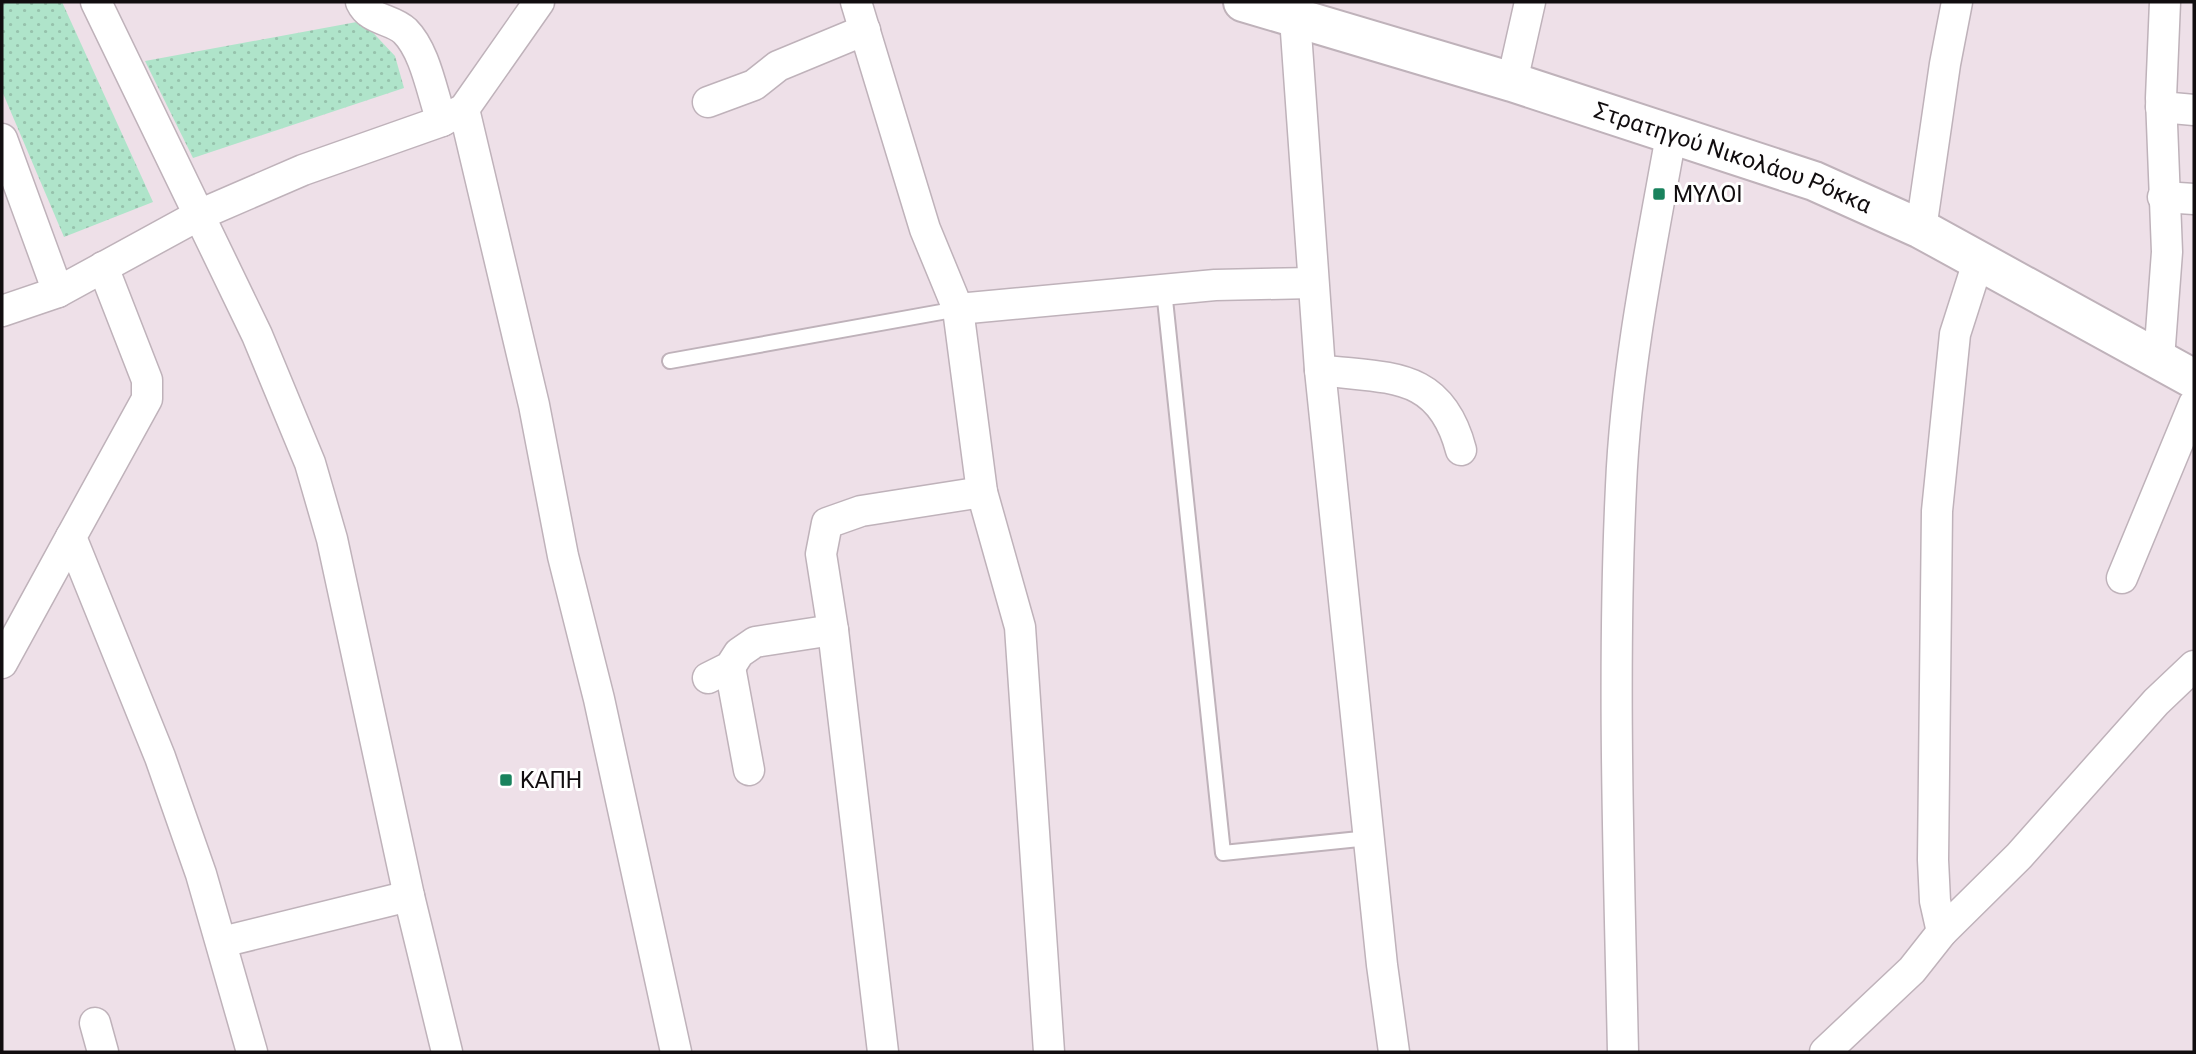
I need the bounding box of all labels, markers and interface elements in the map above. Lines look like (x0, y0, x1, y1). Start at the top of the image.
street label: Στρατηγού Νικολάου Ρόκκα (1591, 96, 1876, 219)
place label: ΜΥΛΟΙ (1673, 181, 1743, 208)
marker: ΜΥΛΟΙ (1651, 186, 1667, 202)
place label: ΚΑΠΗ (520, 767, 582, 794)
marker: ΚΑΠΗ (498, 772, 514, 788)

